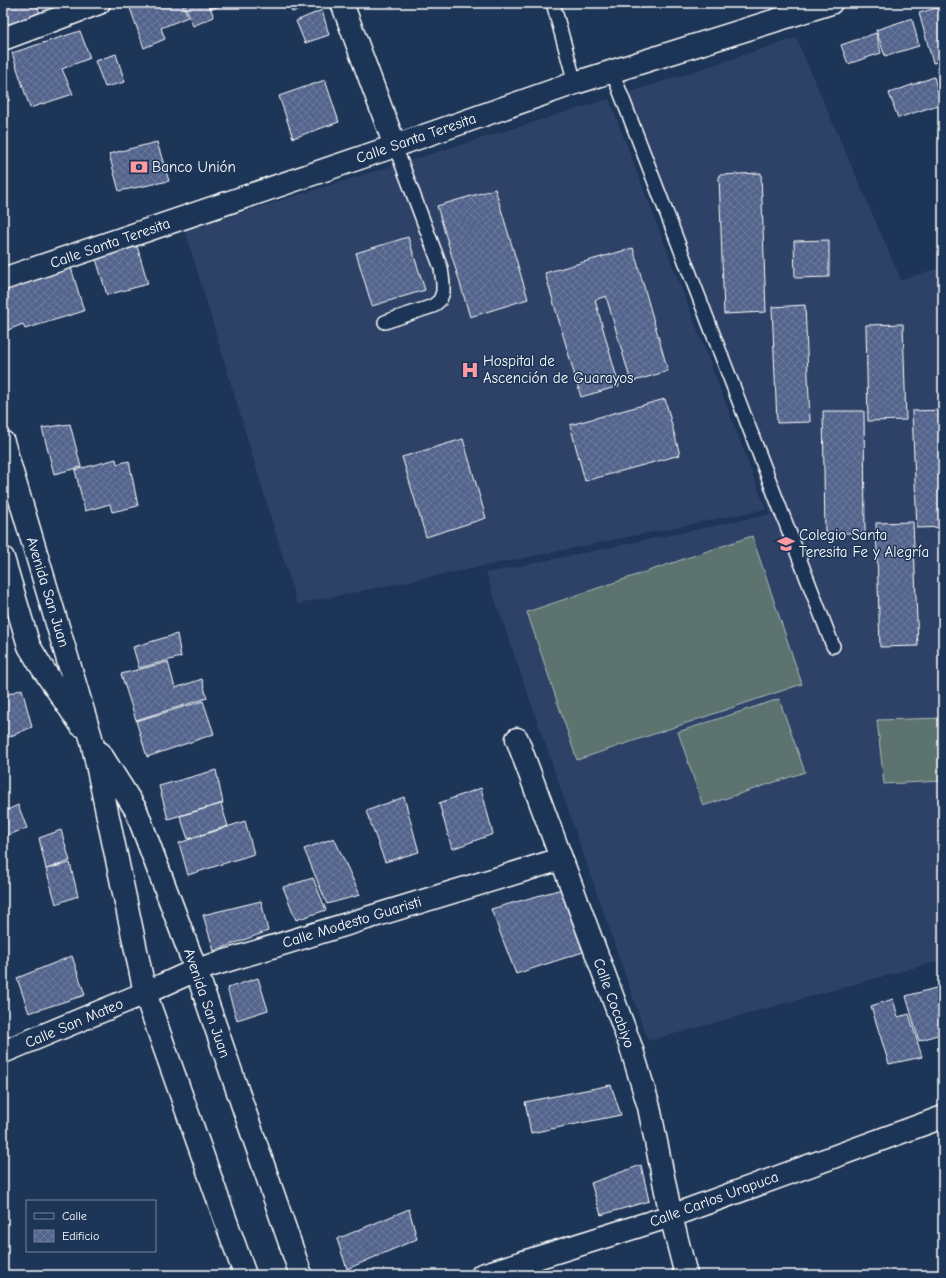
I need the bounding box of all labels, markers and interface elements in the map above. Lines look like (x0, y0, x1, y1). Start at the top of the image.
street label: Calle Santa Teresita (354, 109, 478, 167)
bank icon: Banco Unión (129, 157, 149, 177)
place label: Banco Unión (152, 158, 236, 176)
street label: Calle Santa Teresita (48, 214, 172, 272)
place label: Hospital de Ascención de Guarayos (483, 352, 633, 387)
hospital icon: Hospital de Ascención de Guarayos (460, 360, 480, 380)
place label: Colegio Santa Teresita Fe y Alegría (799, 526, 929, 561)
school or university icon: Colegio Santa Teresita Fe y Alegría (776, 534, 796, 554)
street label: Avenida San Juan (23, 535, 73, 649)
street label: Calle Modesto Guaristi (280, 892, 424, 952)
street label: Avenida San Juan (180, 946, 234, 1060)
street label: Calle Cocabiyo (589, 956, 639, 1050)
street label: Calle San Mateo (22, 994, 126, 1052)
street label: Calle Carlos Urapuca (647, 1167, 781, 1231)
legend (26, 1200, 156, 1252)
text: Calle (62, 1209, 87, 1223)
text: Edificio (62, 1229, 99, 1243)

